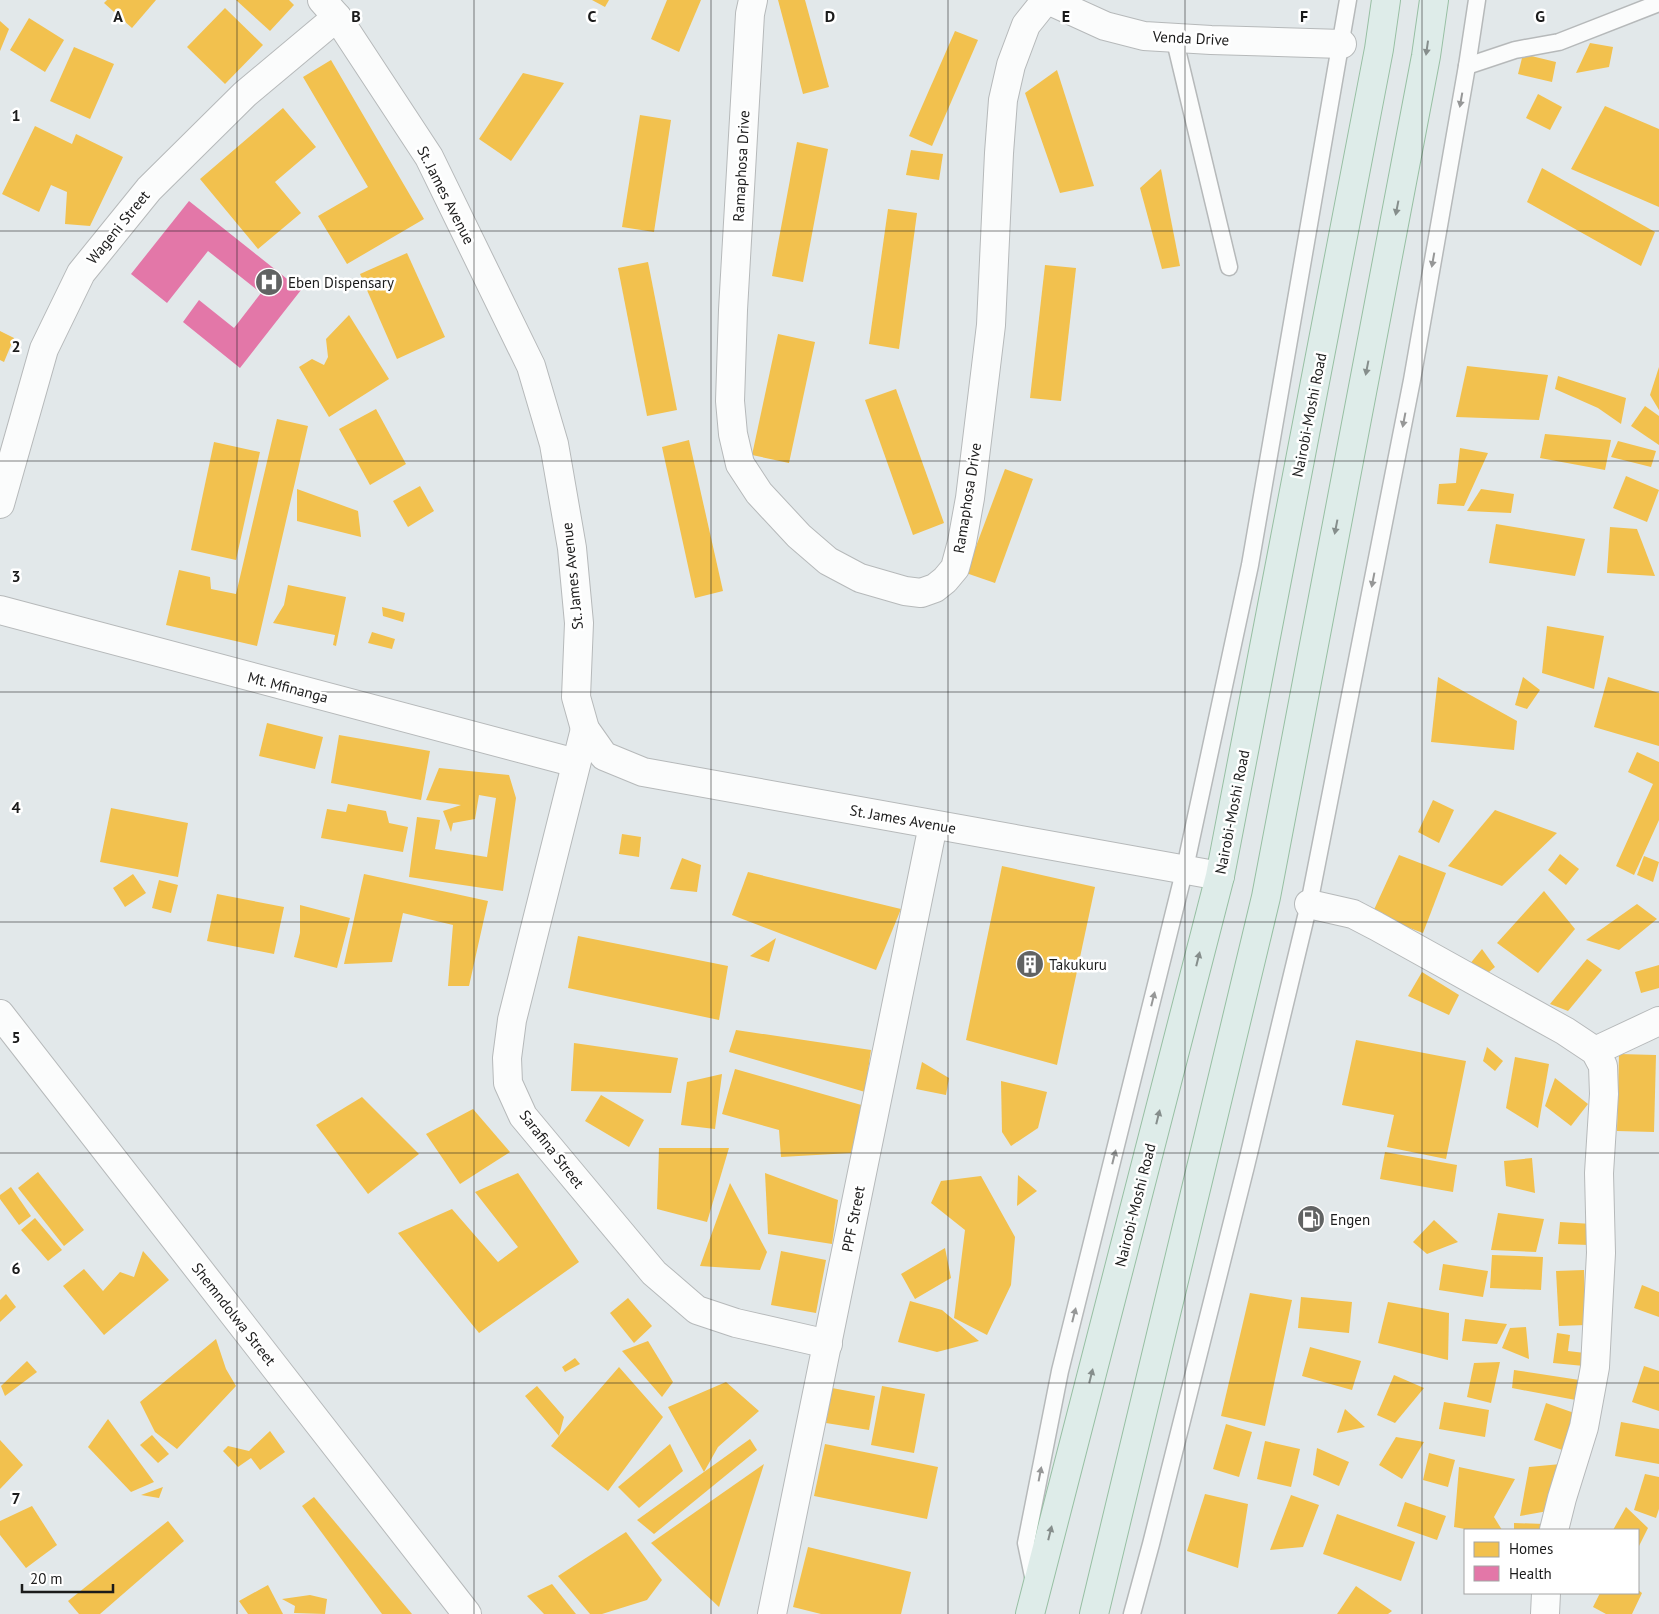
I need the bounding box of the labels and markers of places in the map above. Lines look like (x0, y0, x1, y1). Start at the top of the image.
hospital icon: Eben Dispensary (254, 267, 284, 297)
place label: Eben Dispensary (288, 273, 394, 292)
building icon: Takukuru (1015, 949, 1045, 979)
place label: Takukuru (1049, 955, 1107, 974)
fuel station icon: Engen (1296, 1204, 1326, 1234)
place label: Engen (1330, 1210, 1370, 1229)

